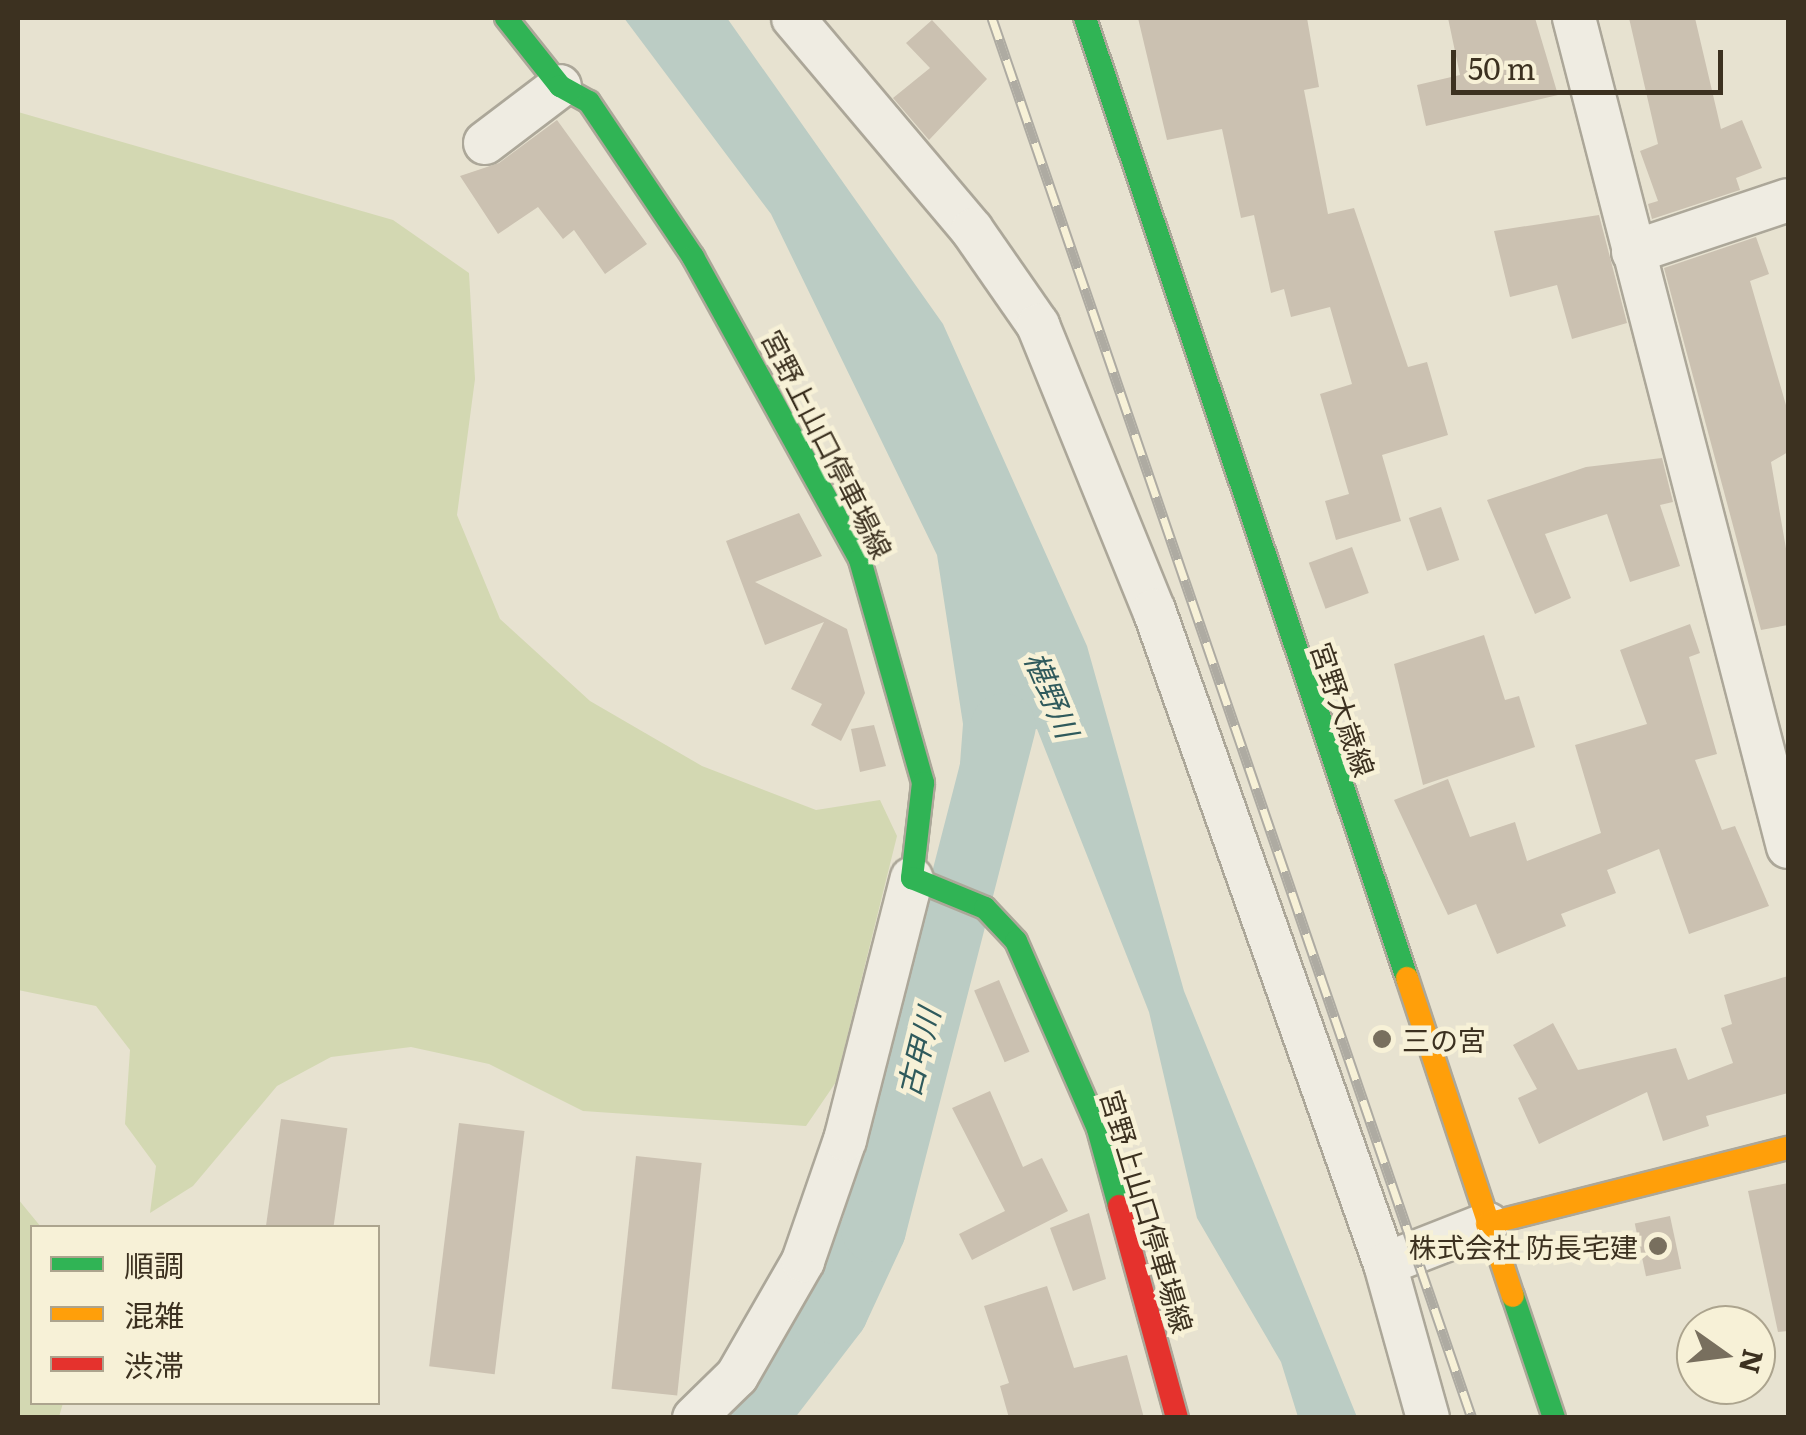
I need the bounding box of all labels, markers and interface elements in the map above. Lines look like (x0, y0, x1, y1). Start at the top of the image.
scale bar (1456, 30, 1728, 92)
text: 50 m (1468, 45, 1536, 89)
street label: 宮野上山口停車場線 (756, 324, 900, 564)
street label: 宮野大歳線 (1305, 637, 1383, 781)
water label: 椹野川 (1019, 646, 1087, 742)
water label: 古甲川 (889, 1004, 945, 1100)
place label: 三の宮 (1402, 1022, 1486, 1056)
marker: 三の宮 (1371, 1028, 1393, 1050)
street label: 宮野上山口停車場線 (1095, 1086, 1201, 1336)
legend (30, 1225, 380, 1405)
place label: 株式会社 防長宅建 (1408, 1229, 1638, 1263)
marker: 株式会社 防長宅建 (1647, 1235, 1669, 1257)
text: 順調 (124, 1242, 184, 1286)
text: 混雑 (124, 1292, 184, 1336)
north arrow (1676, 1305, 1776, 1405)
text: 渋滞 (124, 1342, 184, 1386)
text: N (1730, 1345, 1776, 1378)

